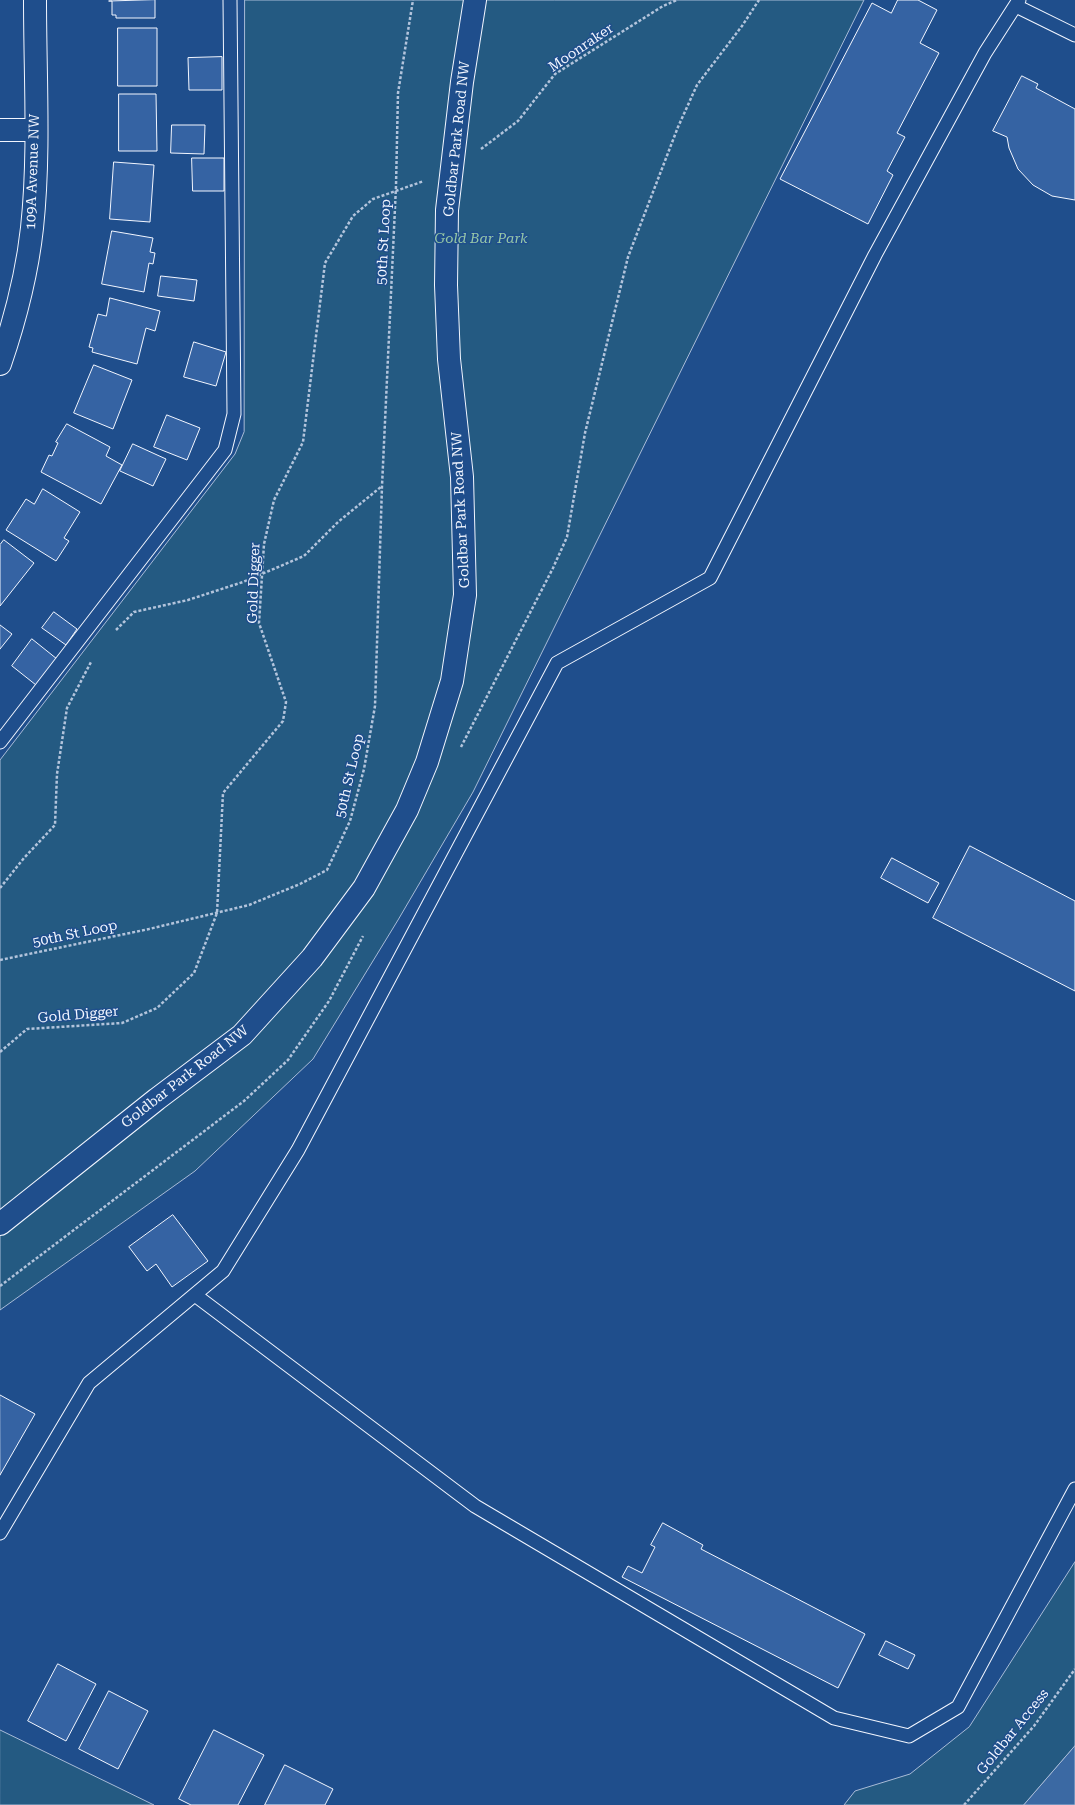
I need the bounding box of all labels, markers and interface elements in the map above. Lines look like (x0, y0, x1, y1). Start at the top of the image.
street label: Moonraker (545, 20, 617, 76)
street label: Goldbar Park Road NW (440, 60, 474, 218)
street label: 109A Avenue NW (23, 114, 43, 230)
street label: 50th St Loop (373, 199, 395, 285)
park label: Gold Bar Park (434, 231, 528, 247)
street label: Goldbar Park Road NW (449, 431, 473, 589)
street label: Gold Digger (244, 542, 264, 624)
street label: 50th St Loop (332, 732, 368, 820)
street label: 50th St Loop (31, 917, 119, 951)
street label: Gold Digger (37, 1003, 119, 1027)
street label: Goldbar Park Road NW (118, 1022, 252, 1132)
street label: Goldbar Access (973, 1686, 1053, 1778)

